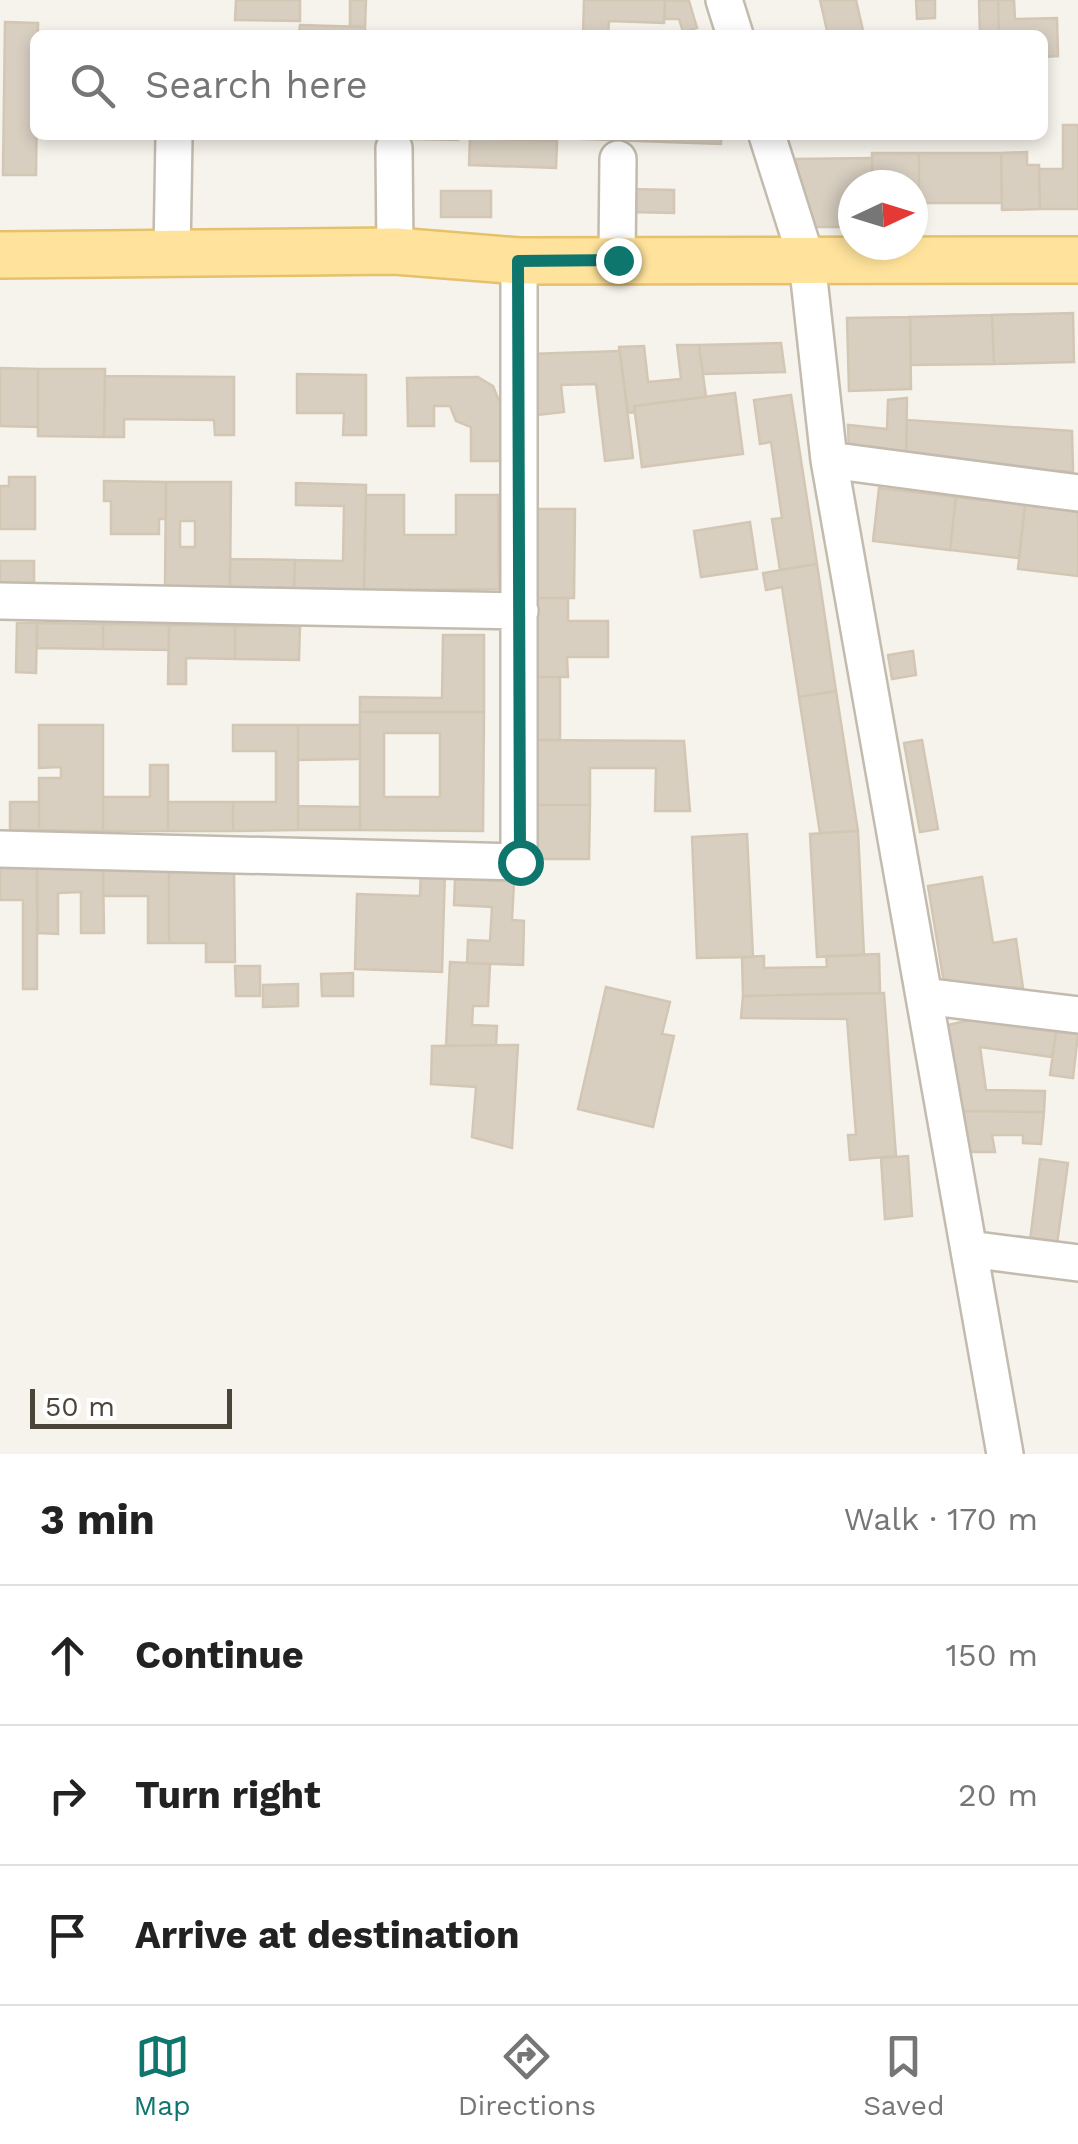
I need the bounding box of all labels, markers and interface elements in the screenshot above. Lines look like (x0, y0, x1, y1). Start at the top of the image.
search box (30, 30, 1048, 140)
icon: search (65, 58, 120, 113)
text: Search here (145, 63, 368, 107)
north arrow (838, 170, 928, 260)
route end (596, 238, 642, 284)
route start (498, 840, 544, 886)
scale bar (30, 1384, 232, 1428)
text: 50 m (45, 1390, 115, 1423)
text: 3 min (40, 1495, 155, 1544)
text: Walk · 170 m (844, 1500, 1038, 1538)
icon: ahead (40, 1628, 95, 1683)
text: Continue (135, 1633, 304, 1677)
text: 150 m (946, 1636, 1038, 1674)
icon: right (40, 1768, 95, 1823)
text: Turn right (135, 1773, 321, 1817)
text: 20 m (958, 1776, 1038, 1814)
icon: arrive (40, 1908, 95, 1963)
text: Arrive at destination (135, 1913, 520, 1957)
tab: Map (134, 2029, 191, 2122)
tab: Directions (458, 2029, 596, 2122)
tab: Saved (863, 2029, 944, 2122)

